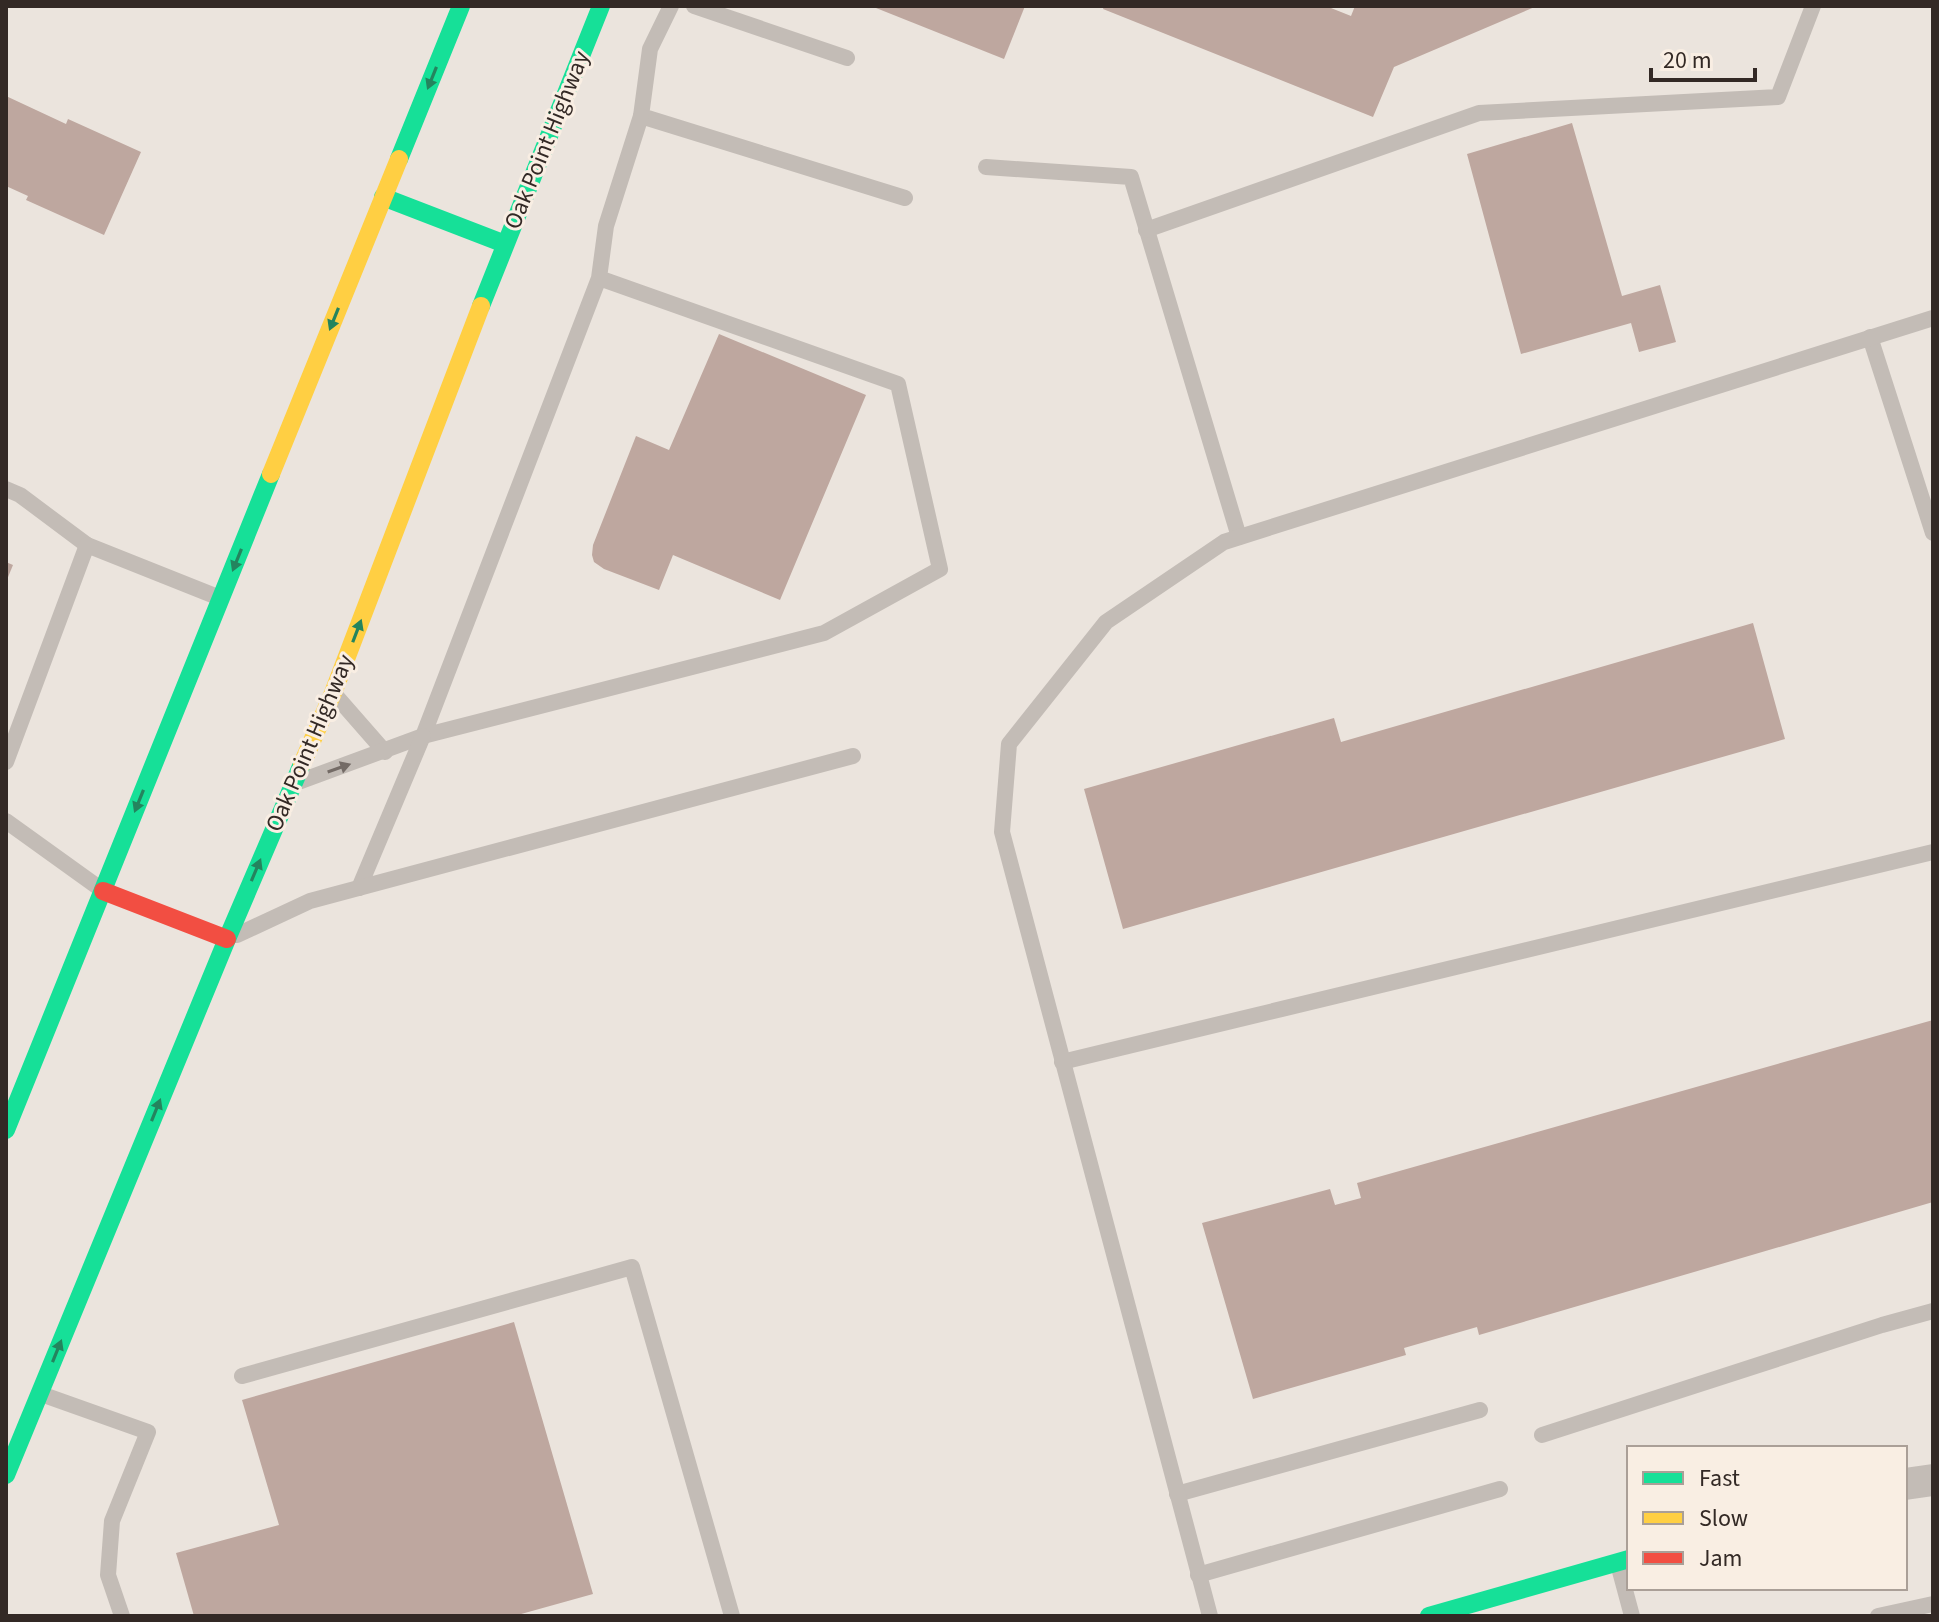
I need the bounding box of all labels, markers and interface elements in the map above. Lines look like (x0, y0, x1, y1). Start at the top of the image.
scale bar (1651, 32, 1755, 82)
text: 20 m (1663, 43, 1712, 78)
street label: Oak Point Highway (495, 45, 599, 235)
one-way arrow (425, 66, 438, 90)
one-way arrow (327, 307, 340, 331)
one-way arrow (230, 548, 243, 572)
one-way arrow (351, 619, 364, 643)
street label: Oak Point Highway (257, 649, 363, 837)
one-way arrow (327, 762, 351, 774)
one-way arrow (132, 789, 145, 813)
one-way arrow (250, 858, 263, 882)
one-way arrow (150, 1098, 163, 1122)
one-way arrow (51, 1339, 64, 1363)
legend (1627, 1446, 1907, 1590)
text: Fast (1699, 1461, 1740, 1496)
text: Slow (1699, 1501, 1748, 1536)
text: Jam (1699, 1541, 1743, 1576)

